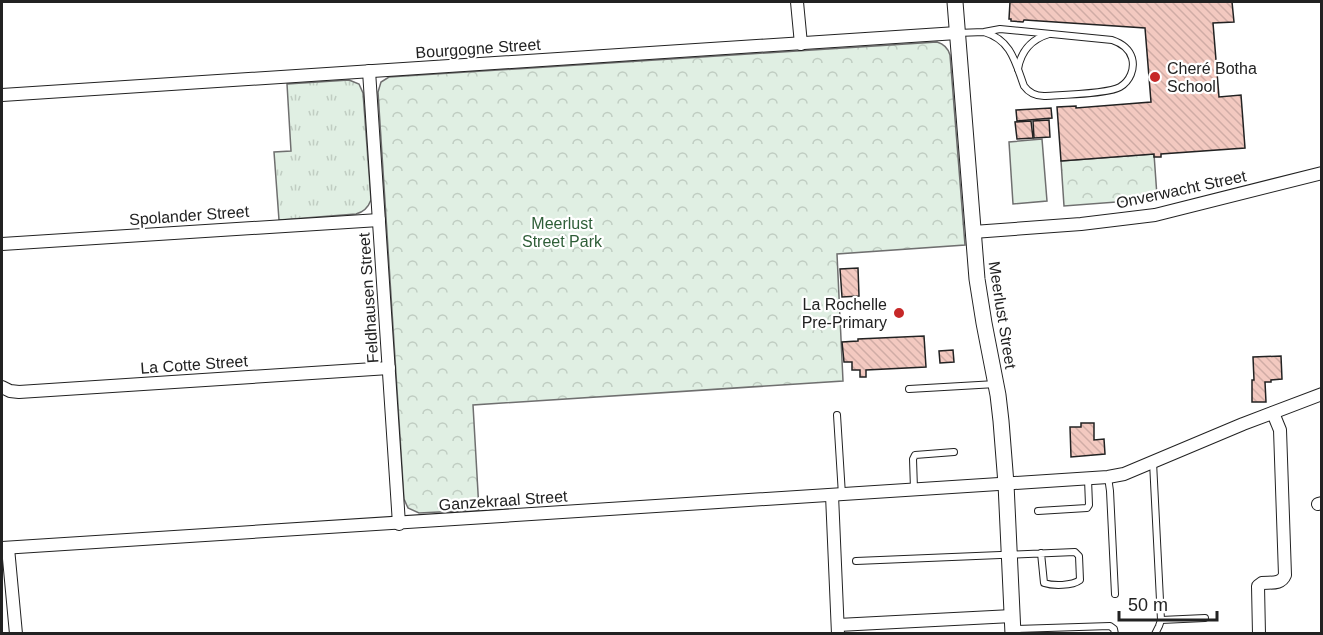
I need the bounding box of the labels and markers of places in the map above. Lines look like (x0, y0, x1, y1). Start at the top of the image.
place label: Cheré Botha School (1167, 60, 1257, 95)
marker: Cheré Botha School (1148, 70, 1162, 84)
place label: La Rochelle Pre-Primary (802, 296, 887, 331)
marker: La Rochelle Pre-Primary (892, 306, 906, 320)

